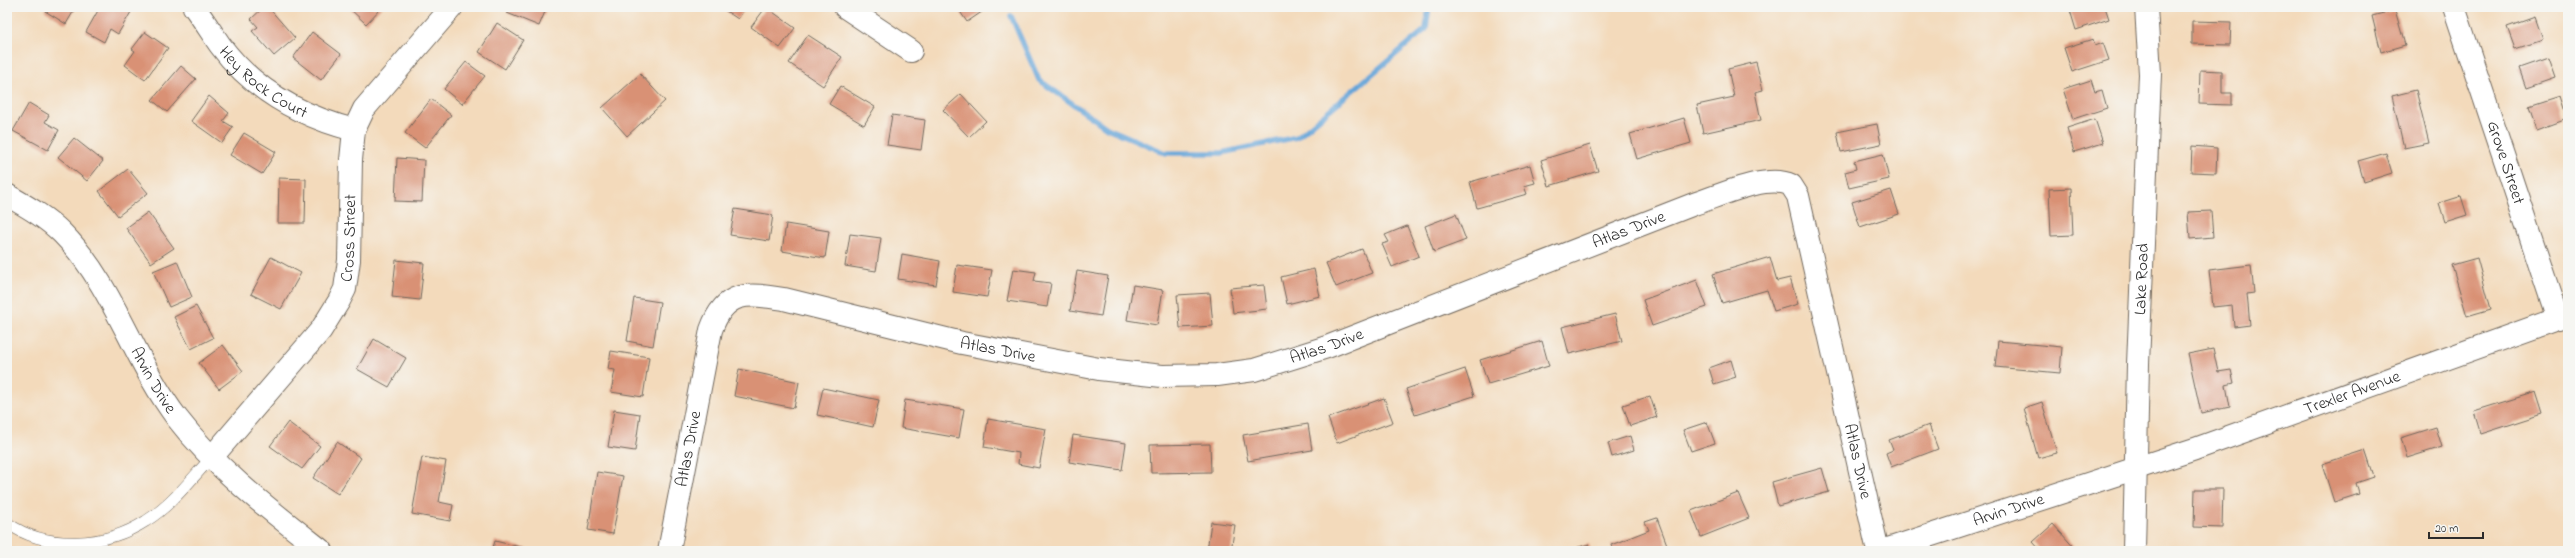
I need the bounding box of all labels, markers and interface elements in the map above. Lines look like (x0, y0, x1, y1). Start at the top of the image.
street label: Hey Rock Court (213, 41, 312, 125)
street label: Grove Street (2480, 118, 2532, 208)
street label: Cross Street (334, 194, 363, 284)
street label: Atlas Drive (1588, 204, 1669, 255)
street label: Lake Road (2128, 242, 2156, 316)
street label: Atlas Drive (1286, 321, 1367, 371)
street label: Atlas Drive (958, 330, 1038, 369)
street label: Arvin Drive (124, 343, 183, 419)
street label: Trexler Avenue (2300, 364, 2404, 421)
street label: Atlas Drive (669, 408, 708, 489)
street label: Atlas Drive (1837, 421, 1878, 502)
street label: Arvin Drive (1970, 486, 2048, 533)
scale bar (2429, 514, 2483, 540)
text: 20 m (2435, 520, 2458, 538)

